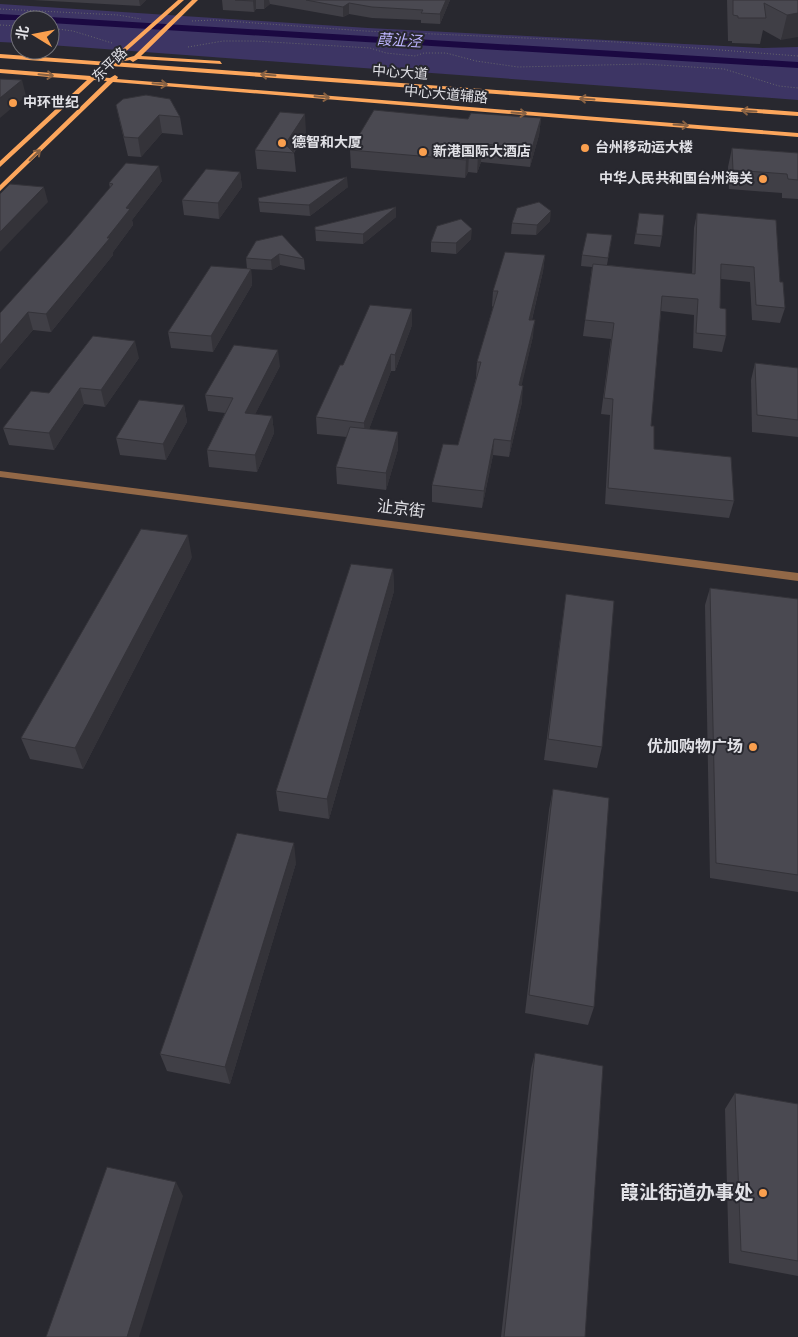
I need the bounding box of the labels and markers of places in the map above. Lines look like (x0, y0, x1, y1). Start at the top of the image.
place label: 中环世纪 (23, 93, 79, 113)
marker: 中环世纪 (7, 97, 19, 109)
place label: 德智和大厦 (292, 133, 362, 153)
marker: 德智和大厦 (276, 137, 288, 149)
place label: 台州移动运大楼 (595, 138, 693, 158)
place label: 新港国际大酒店 (433, 142, 531, 162)
marker: 台州移动运大楼 (579, 142, 591, 154)
marker: 新港国际大酒店 (417, 146, 429, 158)
place label: 中华人民共和国台州海关 (599, 169, 753, 189)
marker: 中华人民共和国台州海关 (757, 173, 769, 185)
place label: 优加购物广场 (647, 736, 743, 758)
marker: 优加购物广场 (747, 741, 759, 753)
place label: 葭沚街道办事处 (620, 1180, 753, 1207)
marker: 葭沚街道办事处 (757, 1187, 769, 1199)

